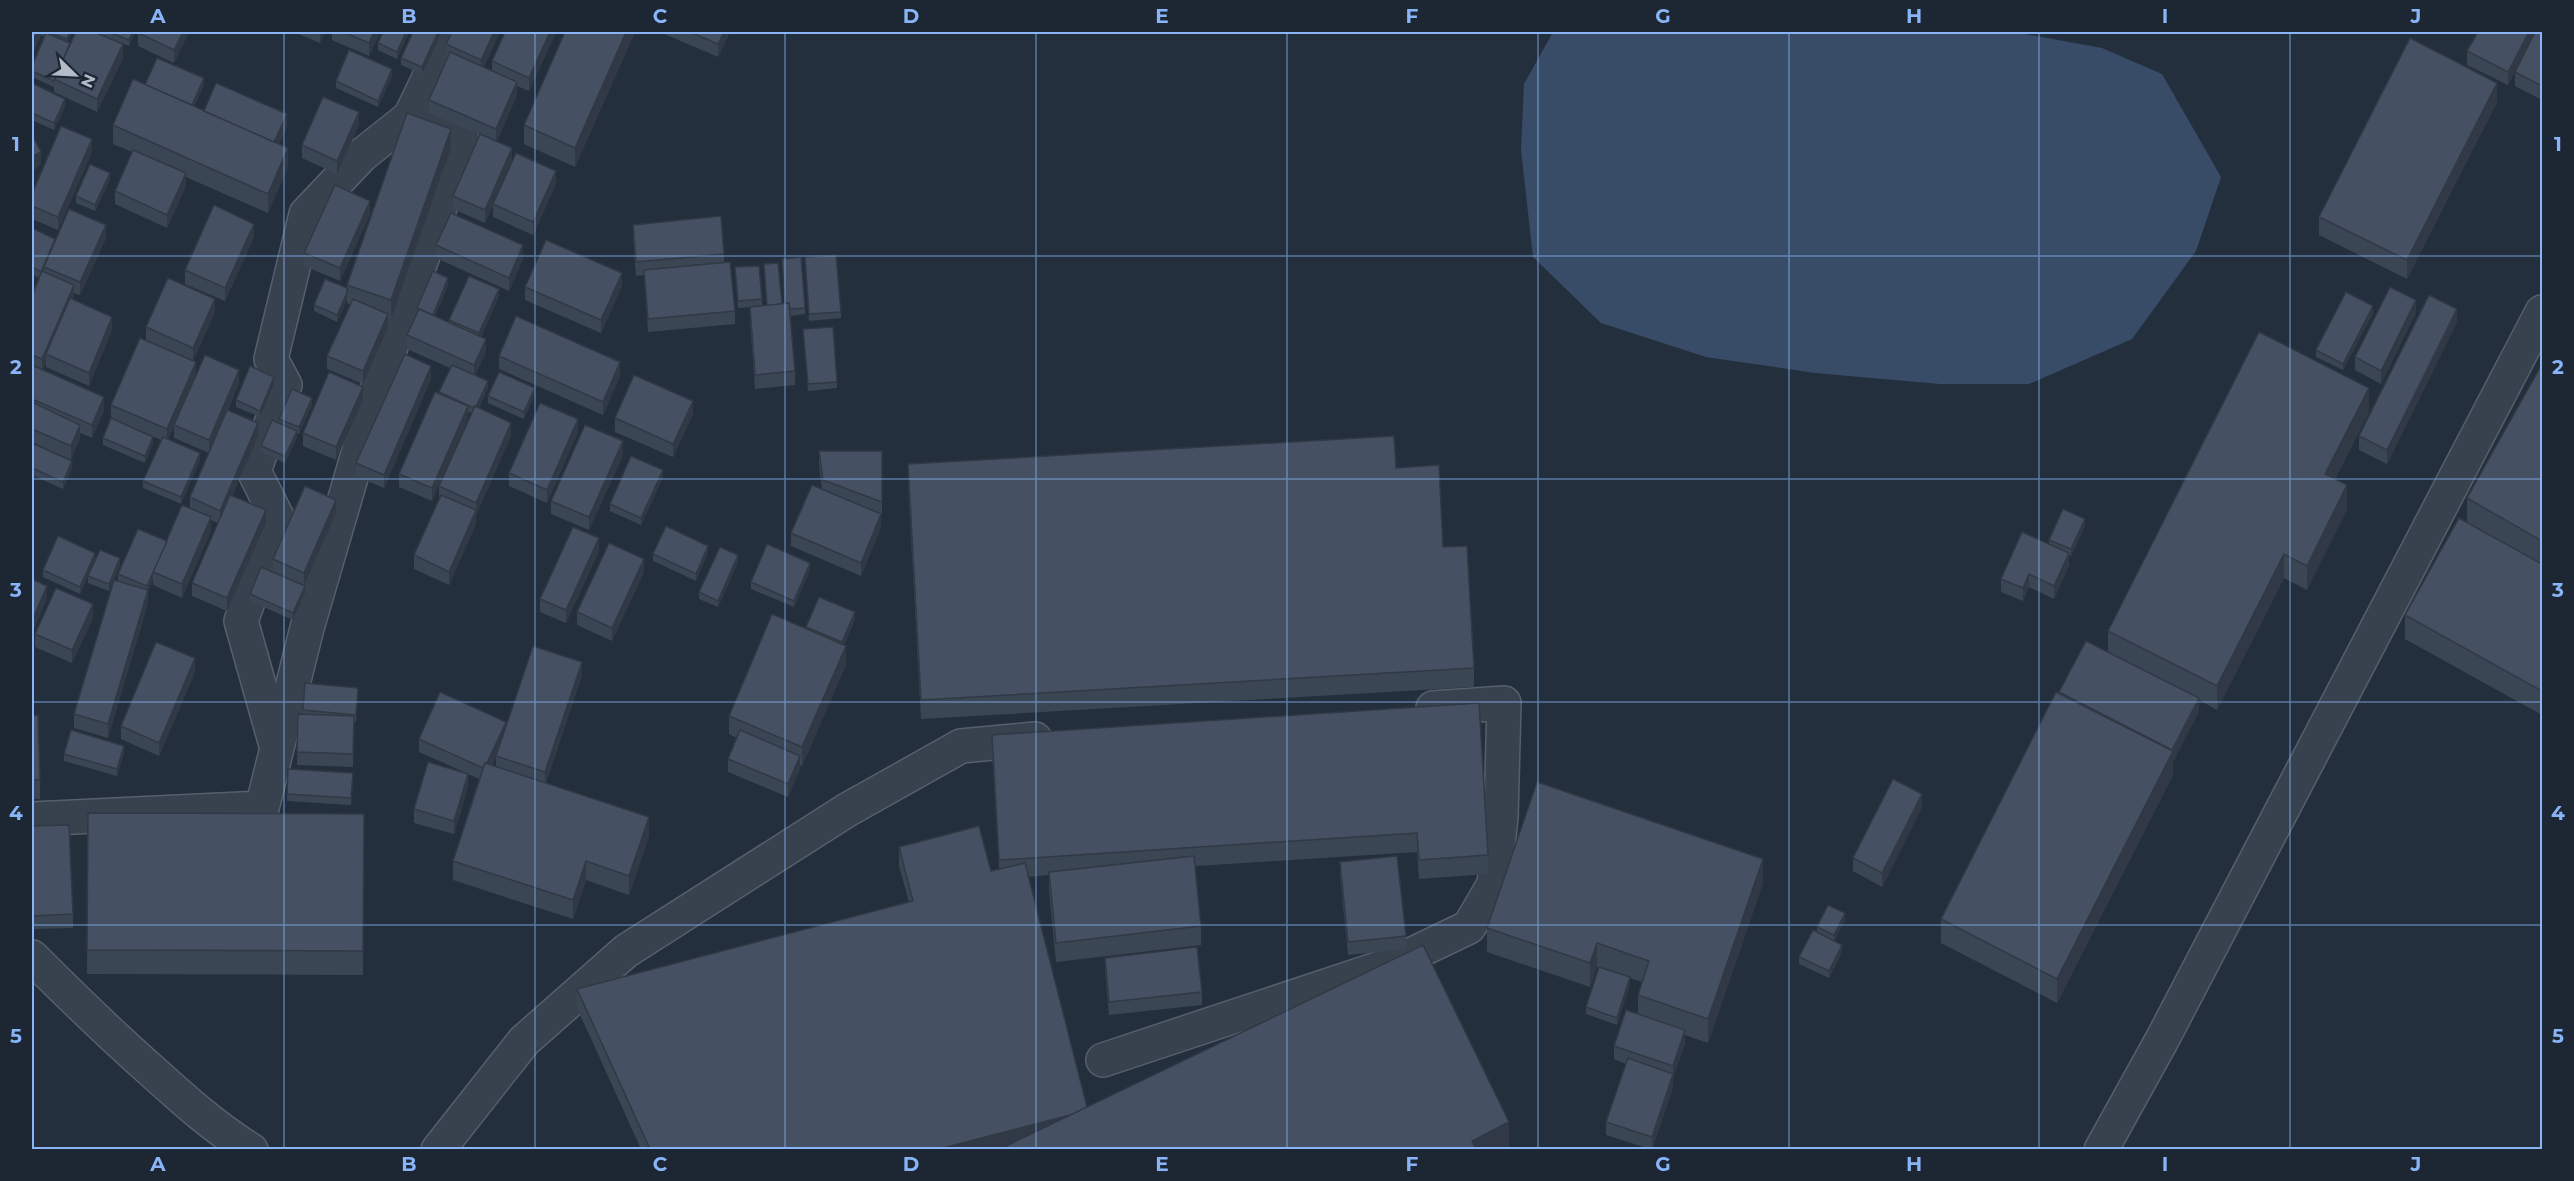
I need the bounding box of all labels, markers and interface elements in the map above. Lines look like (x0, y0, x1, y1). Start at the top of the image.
text: A (149, 4, 166, 28)
text: B (401, 4, 417, 28)
text: C (653, 4, 668, 28)
text: D (903, 4, 919, 28)
text: E (1155, 4, 1169, 28)
text: F (1406, 4, 1419, 28)
text: G (1655, 4, 1671, 28)
text: H (1906, 4, 1922, 28)
text: I (2162, 4, 2168, 28)
text: J (2410, 4, 2421, 28)
north arrow (45, 45, 105, 105)
text: N (77, 71, 100, 91)
text: 1 (12, 132, 20, 156)
text: 1 (2554, 132, 2562, 156)
text: 2 (10, 355, 22, 379)
text: 2 (2552, 355, 2564, 379)
text: 3 (9, 578, 22, 602)
text: 3 (2551, 578, 2564, 602)
text: 4 (9, 801, 23, 825)
text: 4 (2551, 801, 2565, 825)
text: 5 (10, 1024, 22, 1048)
text: 5 (2552, 1024, 2564, 1048)
text: A (149, 1152, 166, 1176)
text: B (401, 1152, 417, 1176)
text: C (653, 1152, 668, 1176)
text: D (903, 1152, 919, 1176)
text: E (1155, 1152, 1169, 1176)
text: F (1406, 1152, 1419, 1176)
text: G (1655, 1152, 1671, 1176)
text: H (1906, 1152, 1922, 1176)
text: I (2162, 1152, 2168, 1176)
text: J (2410, 1152, 2421, 1176)

